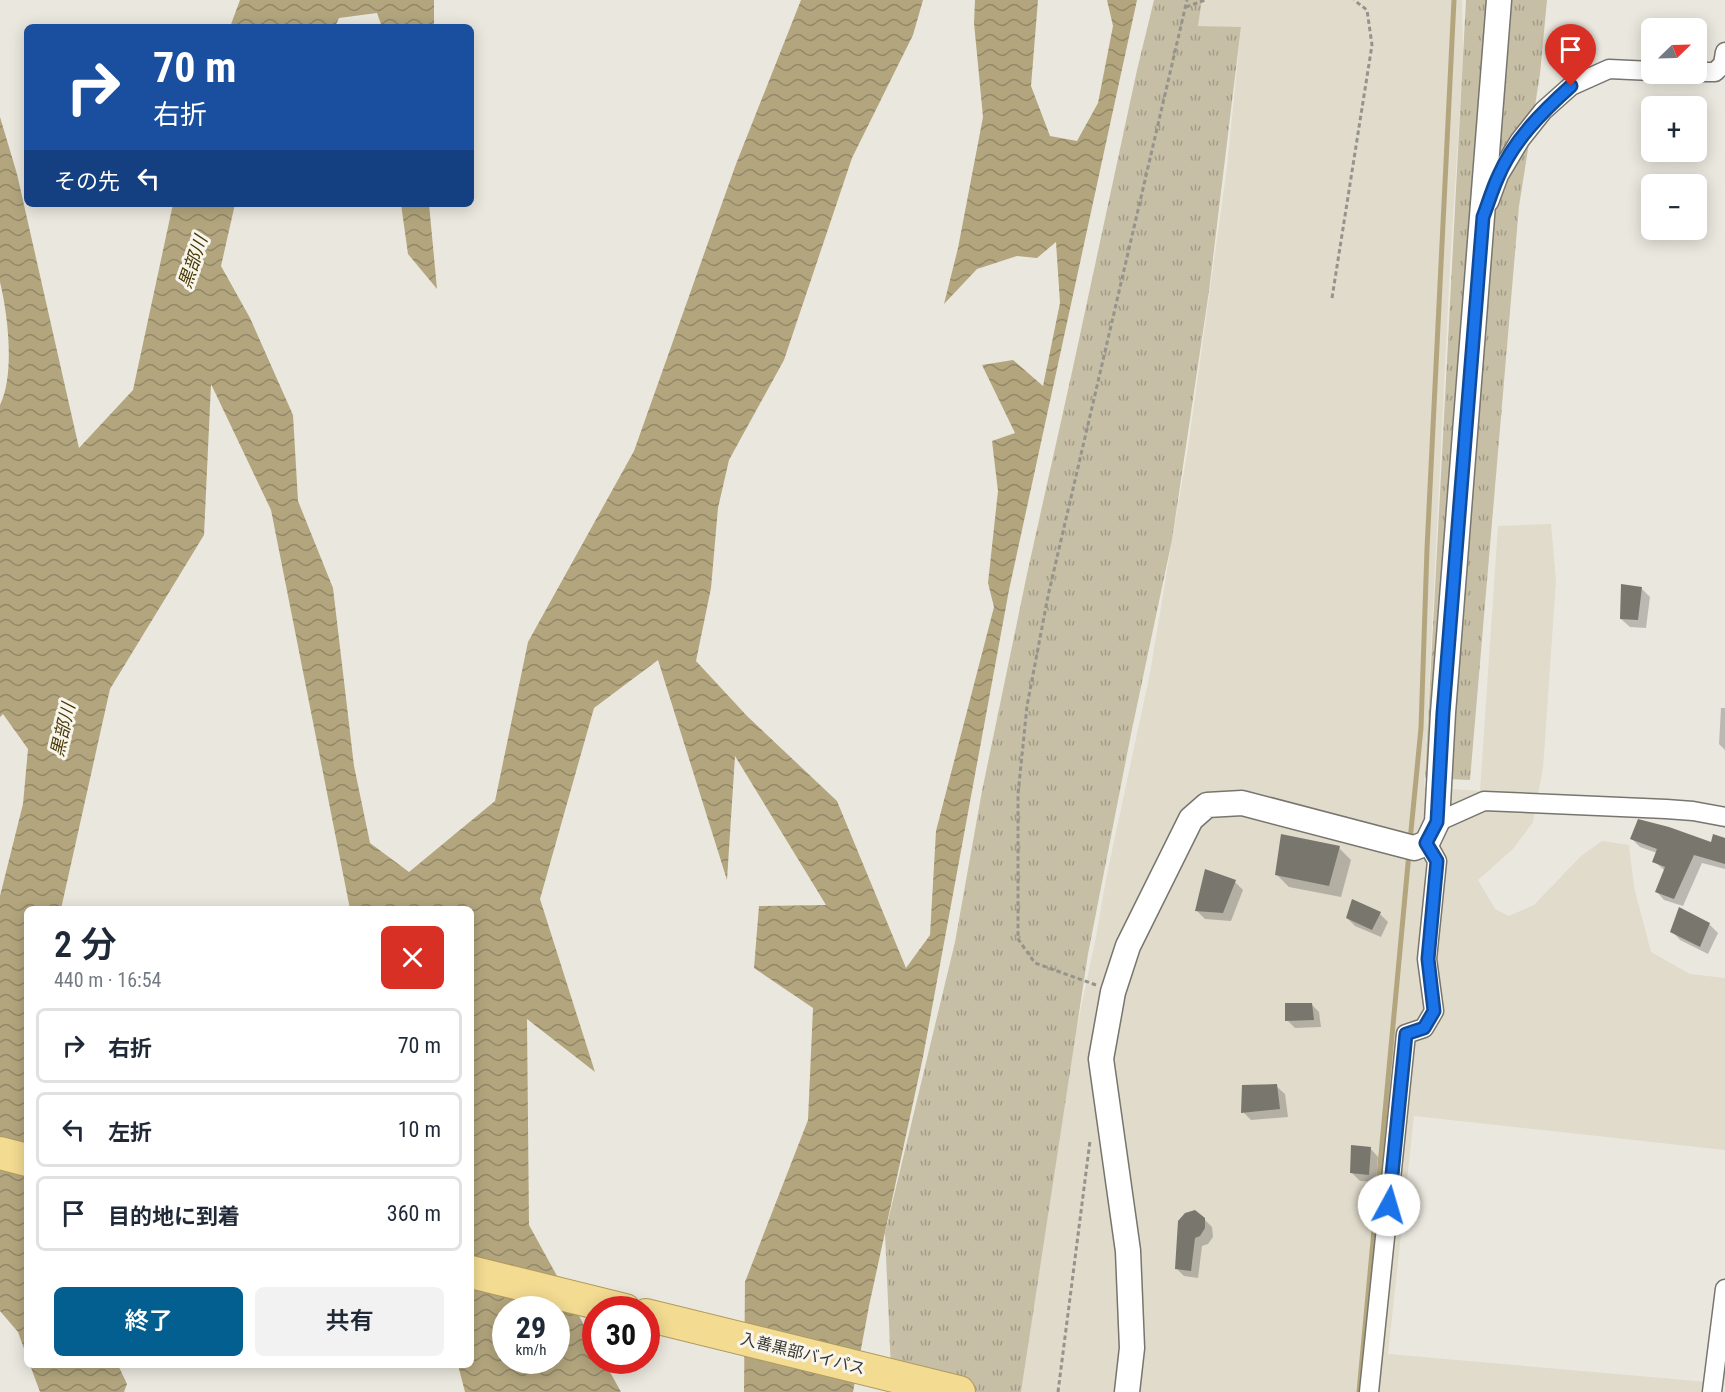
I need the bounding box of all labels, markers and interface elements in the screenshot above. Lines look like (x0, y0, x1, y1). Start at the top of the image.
north arrow (1641, 18, 1707, 84)
map controls (1641, 18, 1707, 240)
pin (1545, 24, 1596, 86)
icon: arrive (1554, 33, 1587, 66)
text: 70 m (153, 43, 236, 92)
icon: right (54, 48, 132, 126)
button: + (1641, 96, 1707, 162)
text: 右折 (153, 99, 207, 131)
icon: left (132, 162, 165, 195)
text: その先 (54, 169, 120, 194)
button: − (1641, 174, 1707, 240)
water label: 黒部川 (174, 231, 212, 291)
water label: 黒部川 (46, 699, 79, 759)
text: 2 分 (54, 924, 116, 966)
button: close (381, 926, 444, 989)
text: 440 m · 16:54 (54, 968, 161, 992)
icon: right (57, 1029, 90, 1062)
text: 70 m (398, 1033, 441, 1058)
text: 右折 (108, 1036, 152, 1061)
icon: left (57, 1113, 90, 1146)
text: 10 m (398, 1117, 441, 1142)
text: 左折 (108, 1120, 152, 1145)
position arrow (1357, 1173, 1421, 1237)
icon: arrive (57, 1197, 90, 1230)
text: 360 m (387, 1201, 441, 1226)
text: 目的地に到着 (108, 1204, 240, 1229)
button: 終了 (54, 1287, 243, 1356)
button: 共有 (255, 1287, 444, 1356)
speed limit sign: 30 (582, 1296, 660, 1374)
text: 29 (516, 1310, 546, 1345)
street label: 入善黒部バイパス (739, 1329, 867, 1378)
text: km/h (516, 1341, 546, 1359)

